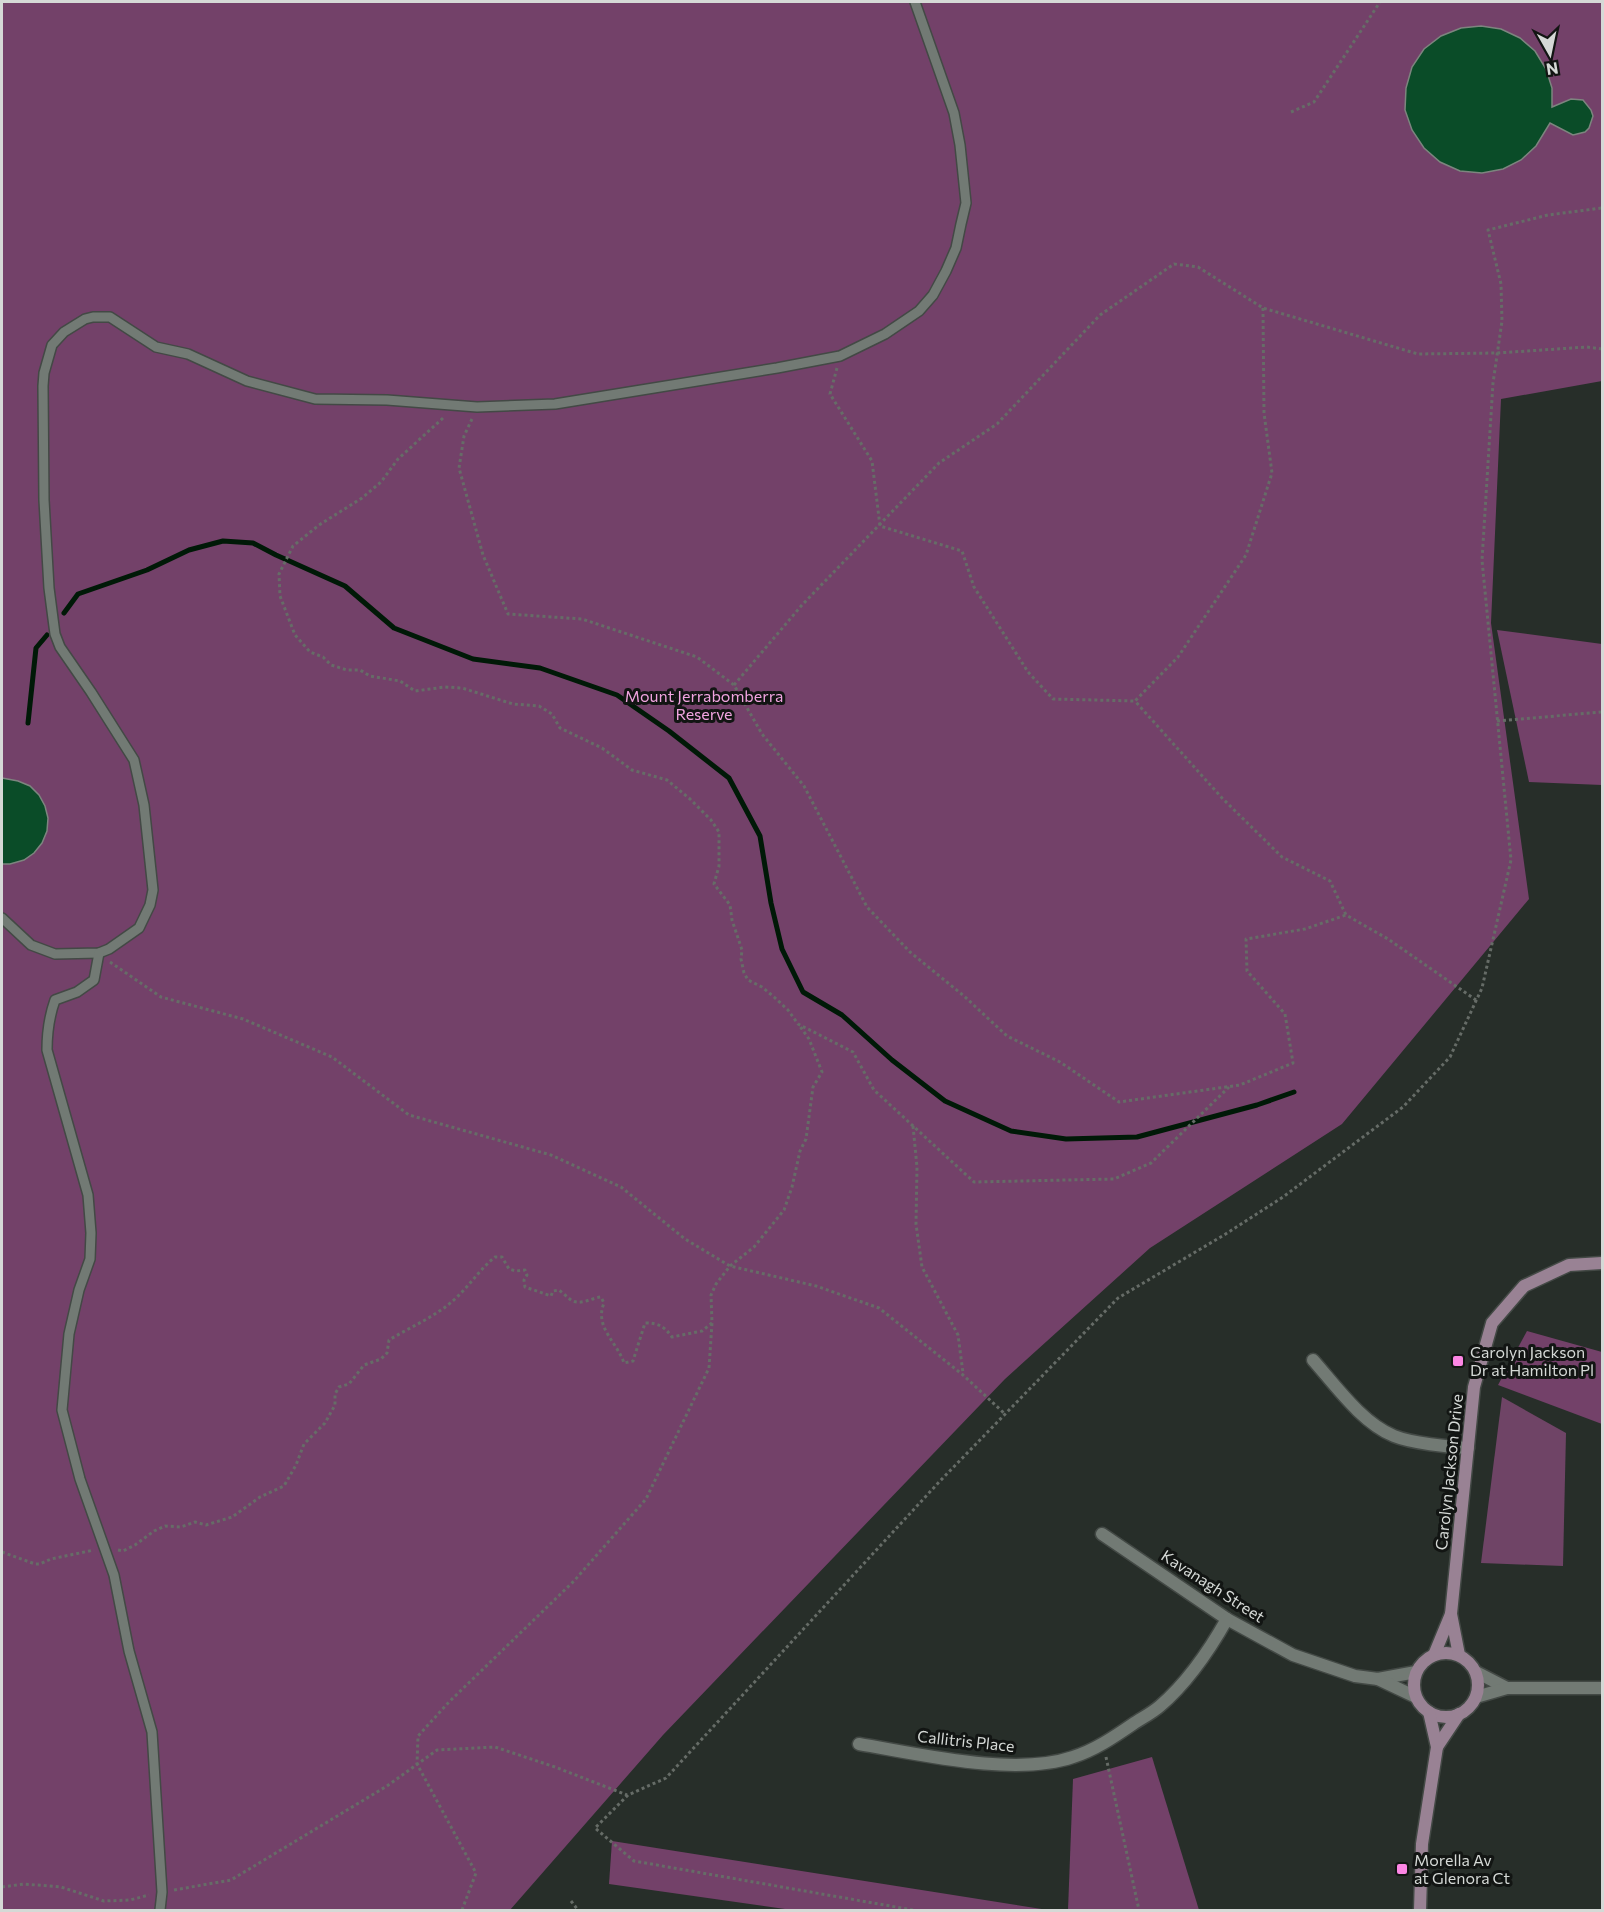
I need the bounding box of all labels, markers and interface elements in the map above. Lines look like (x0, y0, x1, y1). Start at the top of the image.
north arrow (1520, 24, 1580, 84)
text: N (1545, 59, 1560, 80)
park label: Mount Jerrabomberra Reserve (625, 686, 783, 723)
place label: Carolyn Jackson Dr at Hamilton Pl (1470, 1342, 1594, 1379)
marker: Carolyn Jackson Dr at Hamilton Pl (1451, 1354, 1465, 1368)
street label: Carolyn Jackson Drive (1431, 1393, 1466, 1551)
street label: Kavanagh Street (1158, 1545, 1269, 1626)
street label: Callitris Place (916, 1726, 1016, 1755)
place label: Morella Av at Glenora Ct (1414, 1850, 1510, 1887)
marker: Morella Av at Glenora Ct (1395, 1862, 1409, 1876)

